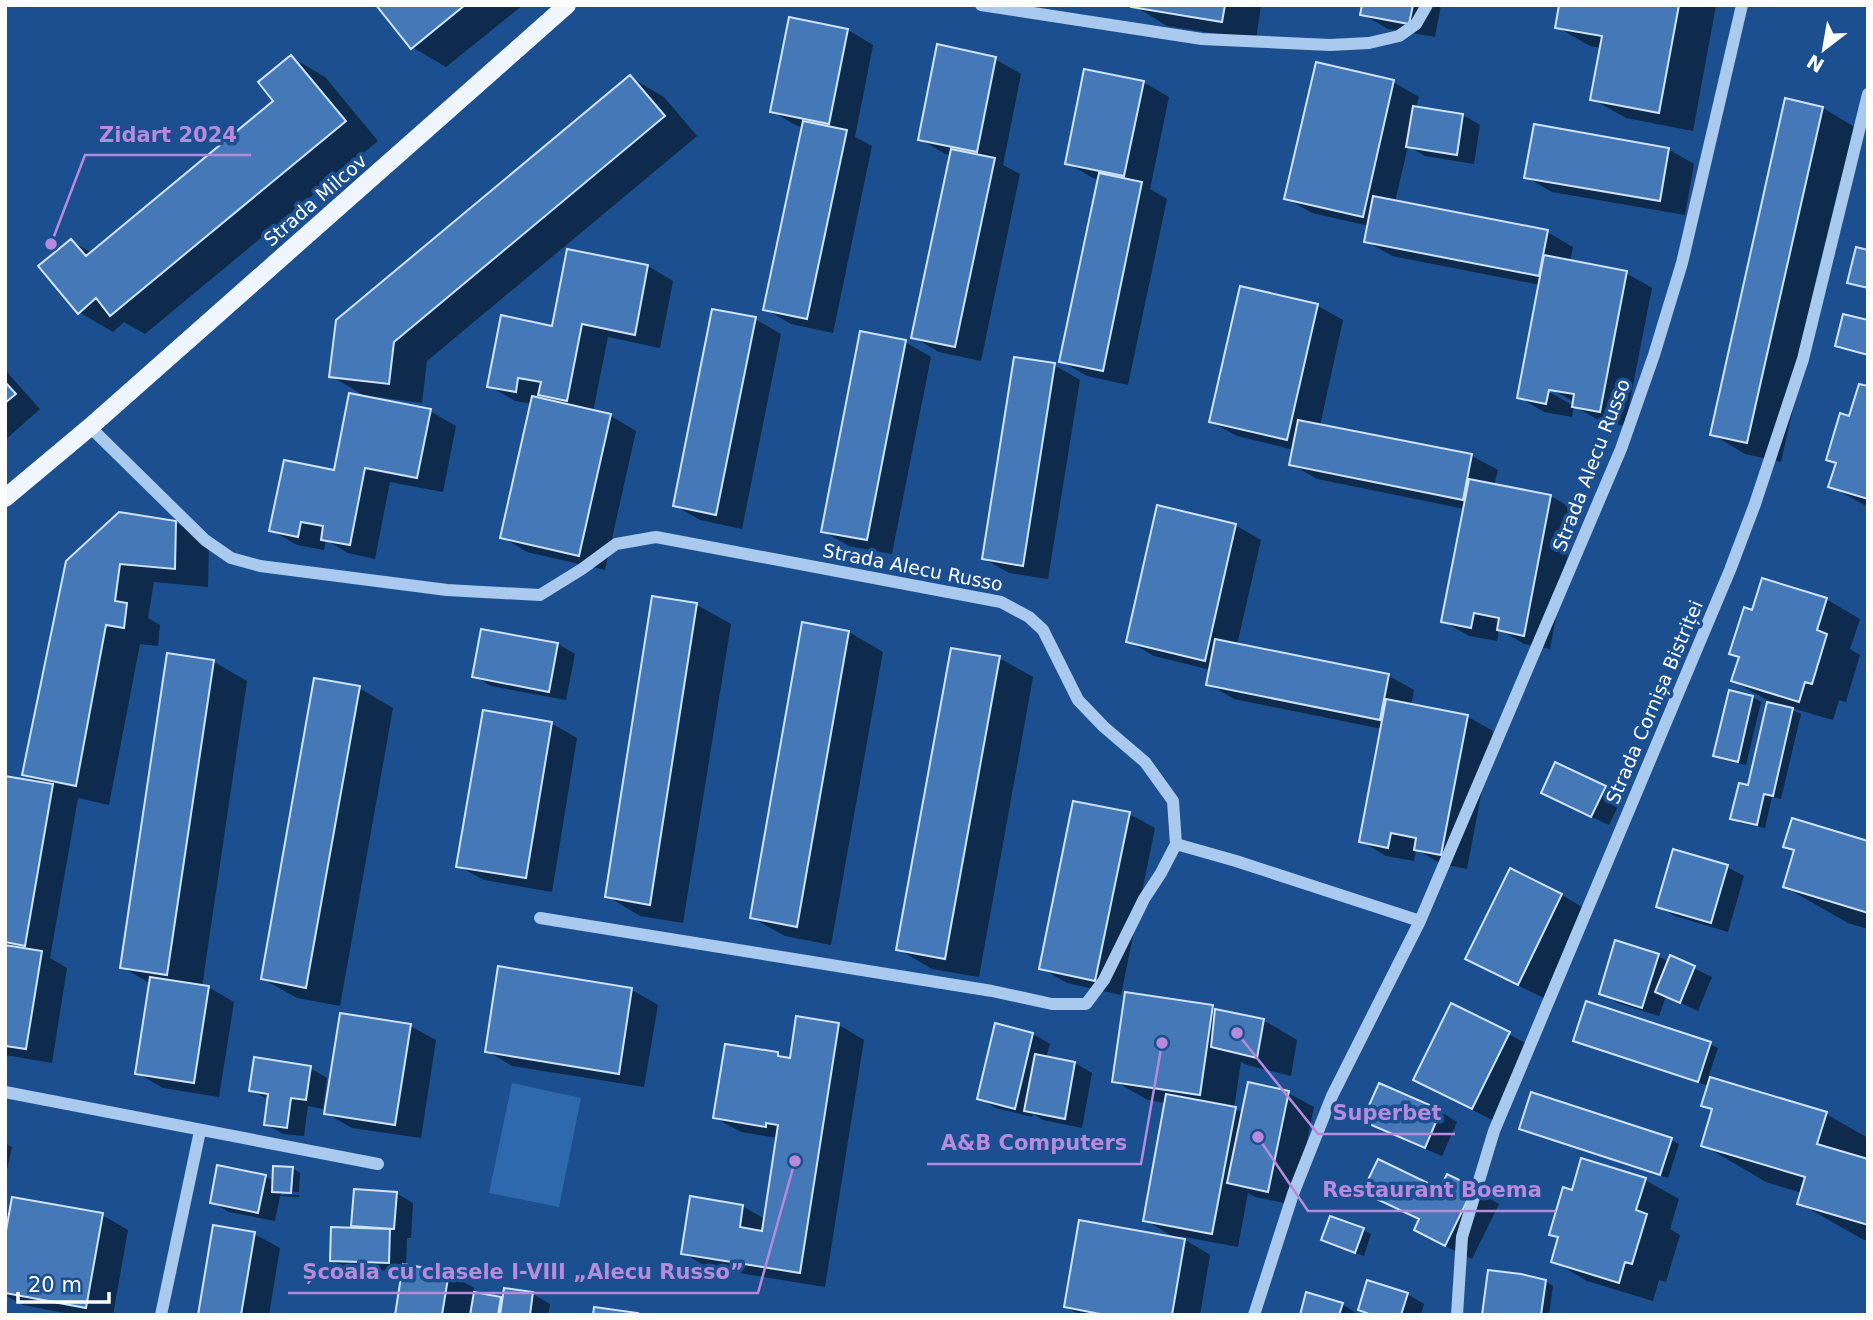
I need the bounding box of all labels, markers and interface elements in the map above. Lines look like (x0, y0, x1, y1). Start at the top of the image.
north arrow (1789, 14, 1859, 84)
text: N (1803, 50, 1828, 77)
callout: Zidart 2024 (85, 113, 251, 155)
text: Zidart 2024 (99, 123, 237, 147)
street label: Strada Milcov (259, 149, 371, 251)
street label: Strada Alecu Russo (1548, 376, 1634, 554)
street label: Strada Alecu Russo (821, 539, 1005, 595)
street label: Strada Cornișa Bistriței (1601, 597, 1708, 808)
callout: Superbet (1318, 1092, 1455, 1134)
text: Superbet (1332, 1101, 1442, 1125)
callout: A&B Computers (927, 1122, 1141, 1164)
text: A&B Computers (941, 1131, 1127, 1155)
callout: Restaurant Boema (1308, 1169, 1556, 1211)
text: Restaurant Boema (1322, 1178, 1542, 1202)
callout: Școala cu clasele I-VIII „Alecu Russo” (288, 1251, 758, 1293)
scale bar (18, 1260, 108, 1304)
text: Școala cu clasele I-VIII „Alecu Russo” (302, 1260, 744, 1284)
text: 20 m (28, 1273, 82, 1297)

